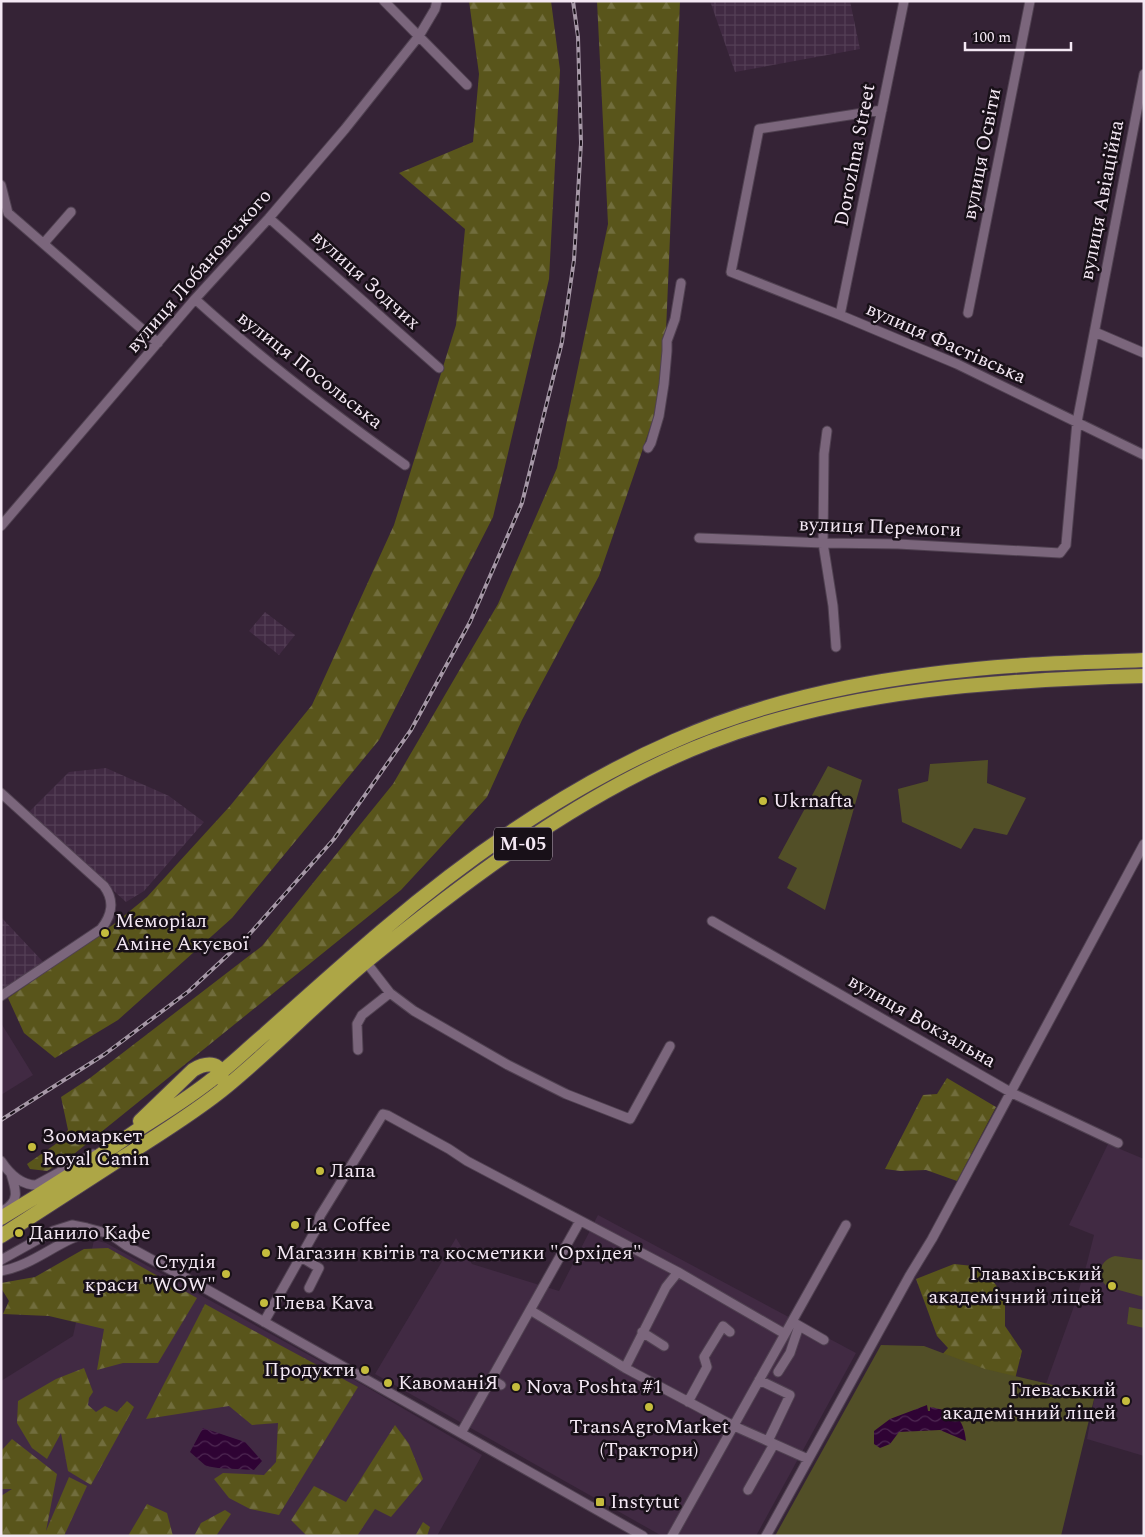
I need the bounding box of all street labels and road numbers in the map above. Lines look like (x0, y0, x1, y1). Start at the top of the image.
street label: Dorozhna Street (826, 81, 884, 229)
street label: вулиця Освіти (955, 85, 1009, 223)
street label: вулиця Авіаційна (1072, 117, 1132, 283)
street label: вулиця Лобановського (119, 182, 279, 360)
street label: вулиця Зодчих (305, 223, 427, 337)
street label: вулиця Фастівська (861, 294, 1031, 392)
street label: вулиця Посольська (231, 303, 389, 437)
street label: вулиця Перемоги (798, 509, 962, 545)
road number: М-05 (494, 828, 552, 861)
street label: вулиця Вокзальна (842, 966, 1002, 1076)

